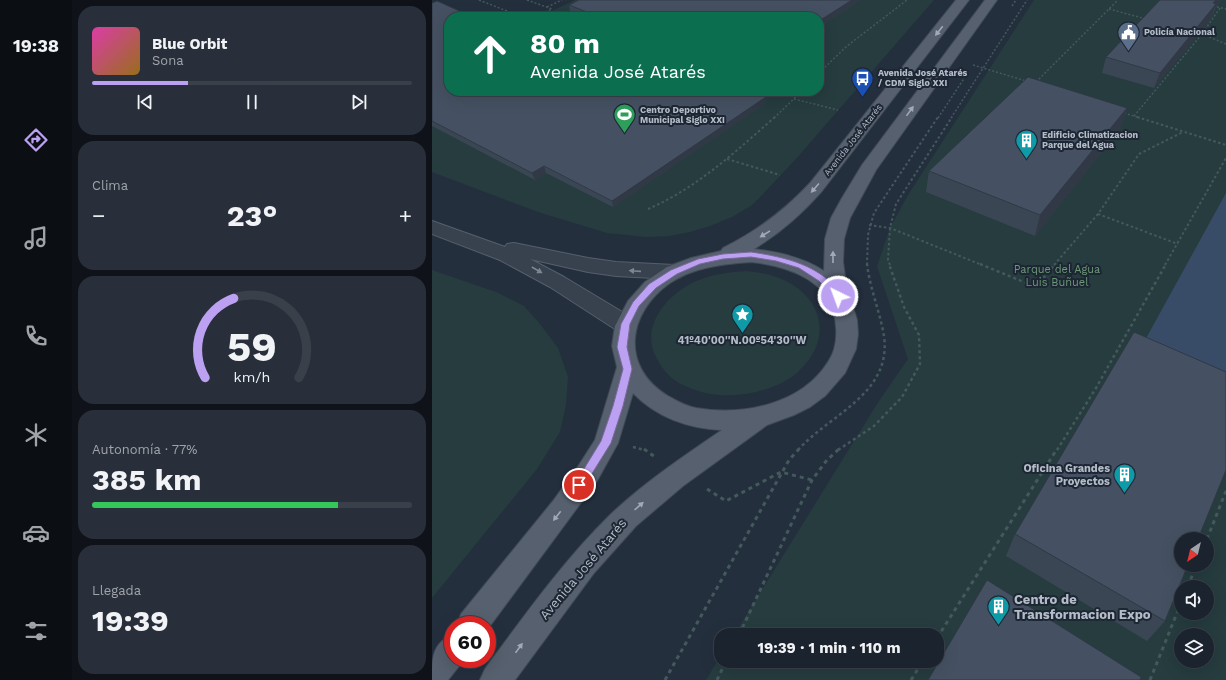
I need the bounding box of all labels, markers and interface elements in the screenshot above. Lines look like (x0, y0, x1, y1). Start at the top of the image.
public building icon: Policía Nacional (1116, 19, 1142, 52)
one-way arrow (934, 25, 943, 36)
text: 80 m (530, 27, 600, 60)
place label: Policía Nacional (1144, 27, 1215, 37)
icon: ahead (464, 28, 516, 80)
text: 19:38 (13, 35, 59, 56)
text: Blue Orbit (152, 35, 227, 53)
text: Sona (152, 53, 184, 68)
text: Avenida José Atarés (530, 61, 706, 82)
bus stop icon: Avenida José Atarés / CDM Siglo XXI (850, 65, 876, 98)
place label: Avenida José Atarés / CDM Siglo XXI (878, 68, 968, 88)
icon: previous (134, 91, 156, 113)
icon: pause (241, 91, 263, 113)
icon: next (348, 91, 370, 113)
sports icon: Centro Deportivo Municipal Siglo XXI (611, 102, 637, 135)
street label: Avenida José Atarés (822, 102, 884, 178)
place label: Centro Deportivo Municipal Siglo XXI (640, 105, 725, 125)
one-way arrow (906, 106, 914, 116)
icon: directions (22, 126, 50, 154)
building icon: Edificio Climatizacion Parque del Agua (1014, 127, 1040, 160)
place label: Edificio Climatizacion Parque del Agua (1042, 130, 1139, 150)
text: Clima (92, 178, 128, 193)
one-way arrow (811, 183, 820, 193)
text: 23° (227, 198, 277, 233)
text: − (92, 203, 105, 228)
text: + (399, 203, 412, 228)
icon: music (22, 224, 50, 252)
one-way arrow (759, 231, 771, 238)
one-way arrow (829, 251, 836, 264)
park label: Parque del Agua Luis Buñuel (1014, 263, 1100, 289)
one-way arrow (531, 267, 543, 274)
one-way arrow (629, 267, 641, 274)
position arrow (817, 275, 859, 317)
place icon: 41º40'00''N.00º54'30''W (729, 301, 755, 334)
icon: phone (22, 322, 50, 350)
text: 59 (227, 322, 277, 371)
place label: 41º40'00''N.00º54'30''W (678, 334, 806, 347)
text: km/h (234, 369, 270, 385)
icon: climate (22, 421, 50, 449)
text: Autonomía · 77% (92, 442, 197, 457)
building icon: Oficina Grandes Proyectos (1112, 461, 1138, 494)
text: 385 km (92, 462, 202, 497)
place label: Oficina Grandes Proyectos (1024, 462, 1110, 488)
pin (562, 468, 596, 502)
icon: arrive (568, 474, 590, 496)
one-way arrow (634, 502, 644, 511)
one-way arrow (552, 511, 561, 522)
street label: Avenida José Atarés (536, 515, 630, 622)
icon: car (22, 519, 50, 547)
north arrow (1174, 532, 1214, 572)
map controls (1174, 532, 1214, 668)
button: sound (1174, 580, 1214, 620)
text: Llegada (92, 583, 141, 598)
place label: Centro de Transformacion Expo (1014, 592, 1151, 622)
building icon: Centro de Transformacion Expo (985, 593, 1011, 626)
text: 19:39 (92, 603, 169, 638)
speed limit sign: 60 (444, 616, 496, 668)
icon: filters (22, 617, 50, 645)
button: layers (1174, 628, 1214, 668)
text: 19:39 · 1 min · 110 m (757, 639, 901, 657)
one-way arrow (515, 643, 523, 654)

